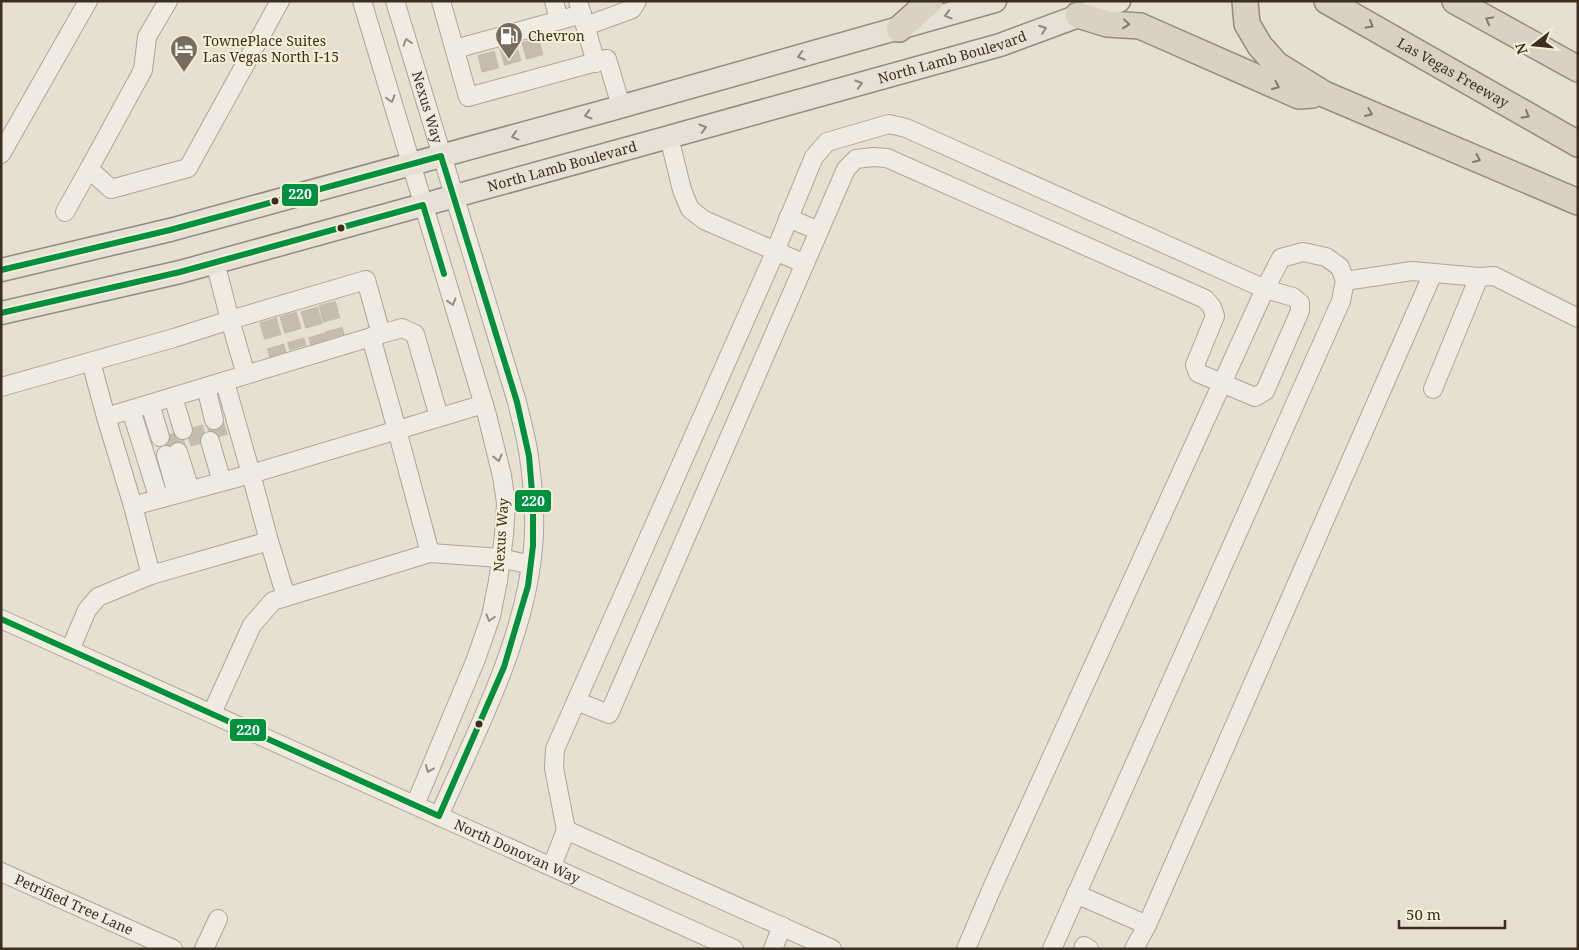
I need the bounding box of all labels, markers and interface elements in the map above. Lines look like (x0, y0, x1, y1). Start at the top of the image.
one-way arrow (944, 9, 953, 20)
one-way arrow (1485, 16, 1494, 26)
one-way arrow (1122, 19, 1130, 30)
one-way arrow (1364, 19, 1373, 29)
north arrow (1509, 20, 1559, 70)
fuel station icon: Chevron (494, 21, 524, 60)
one-way arrow (1038, 25, 1046, 35)
place label: Chevron (528, 26, 585, 45)
street label: North Lamb Boulevard (875, 26, 1029, 88)
place label: TownePlace Suites Las Vegas North I-15 (203, 31, 339, 66)
street label: Las Vegas Freeway (1394, 33, 1513, 112)
hotel icon: TownePlace Suites Las Vegas North I-15 (169, 34, 199, 73)
one-way arrow (403, 39, 413, 47)
text: N (1510, 41, 1532, 57)
one-way arrow (797, 50, 806, 61)
street label: Nexus Way (408, 69, 448, 145)
one-way arrow (855, 79, 863, 89)
one-way arrow (1271, 79, 1280, 90)
one-way arrow (386, 95, 396, 103)
one-way arrow (1364, 107, 1373, 118)
one-way arrow (1520, 108, 1529, 118)
one-way arrow (585, 110, 593, 120)
one-way arrow (698, 123, 706, 133)
one-way arrow (512, 130, 520, 140)
street label: North Lamb Boulevard (485, 136, 639, 196)
one-way arrow (1472, 153, 1481, 164)
line badge: 220 (281, 183, 319, 207)
text: 220 (288, 184, 312, 203)
unlabelled marker (270, 196, 280, 206)
unlabelled marker (336, 223, 346, 233)
one-way arrow (447, 297, 457, 305)
one-way arrow (492, 453, 503, 462)
line badge: 220 (514, 489, 552, 513)
text: 220 (521, 491, 545, 510)
street label: Nexus Way (488, 497, 513, 573)
one-way arrow (485, 614, 495, 622)
line badge: 220 (229, 718, 267, 742)
unlabelled marker (474, 719, 484, 729)
text: 220 (236, 720, 260, 739)
one-way arrow (425, 764, 436, 773)
street label: North Donovan Way (451, 814, 583, 888)
street label: Petrified Tree Lane (12, 869, 137, 939)
scale bar (1399, 898, 1505, 930)
text: 50 m (1406, 904, 1441, 924)

